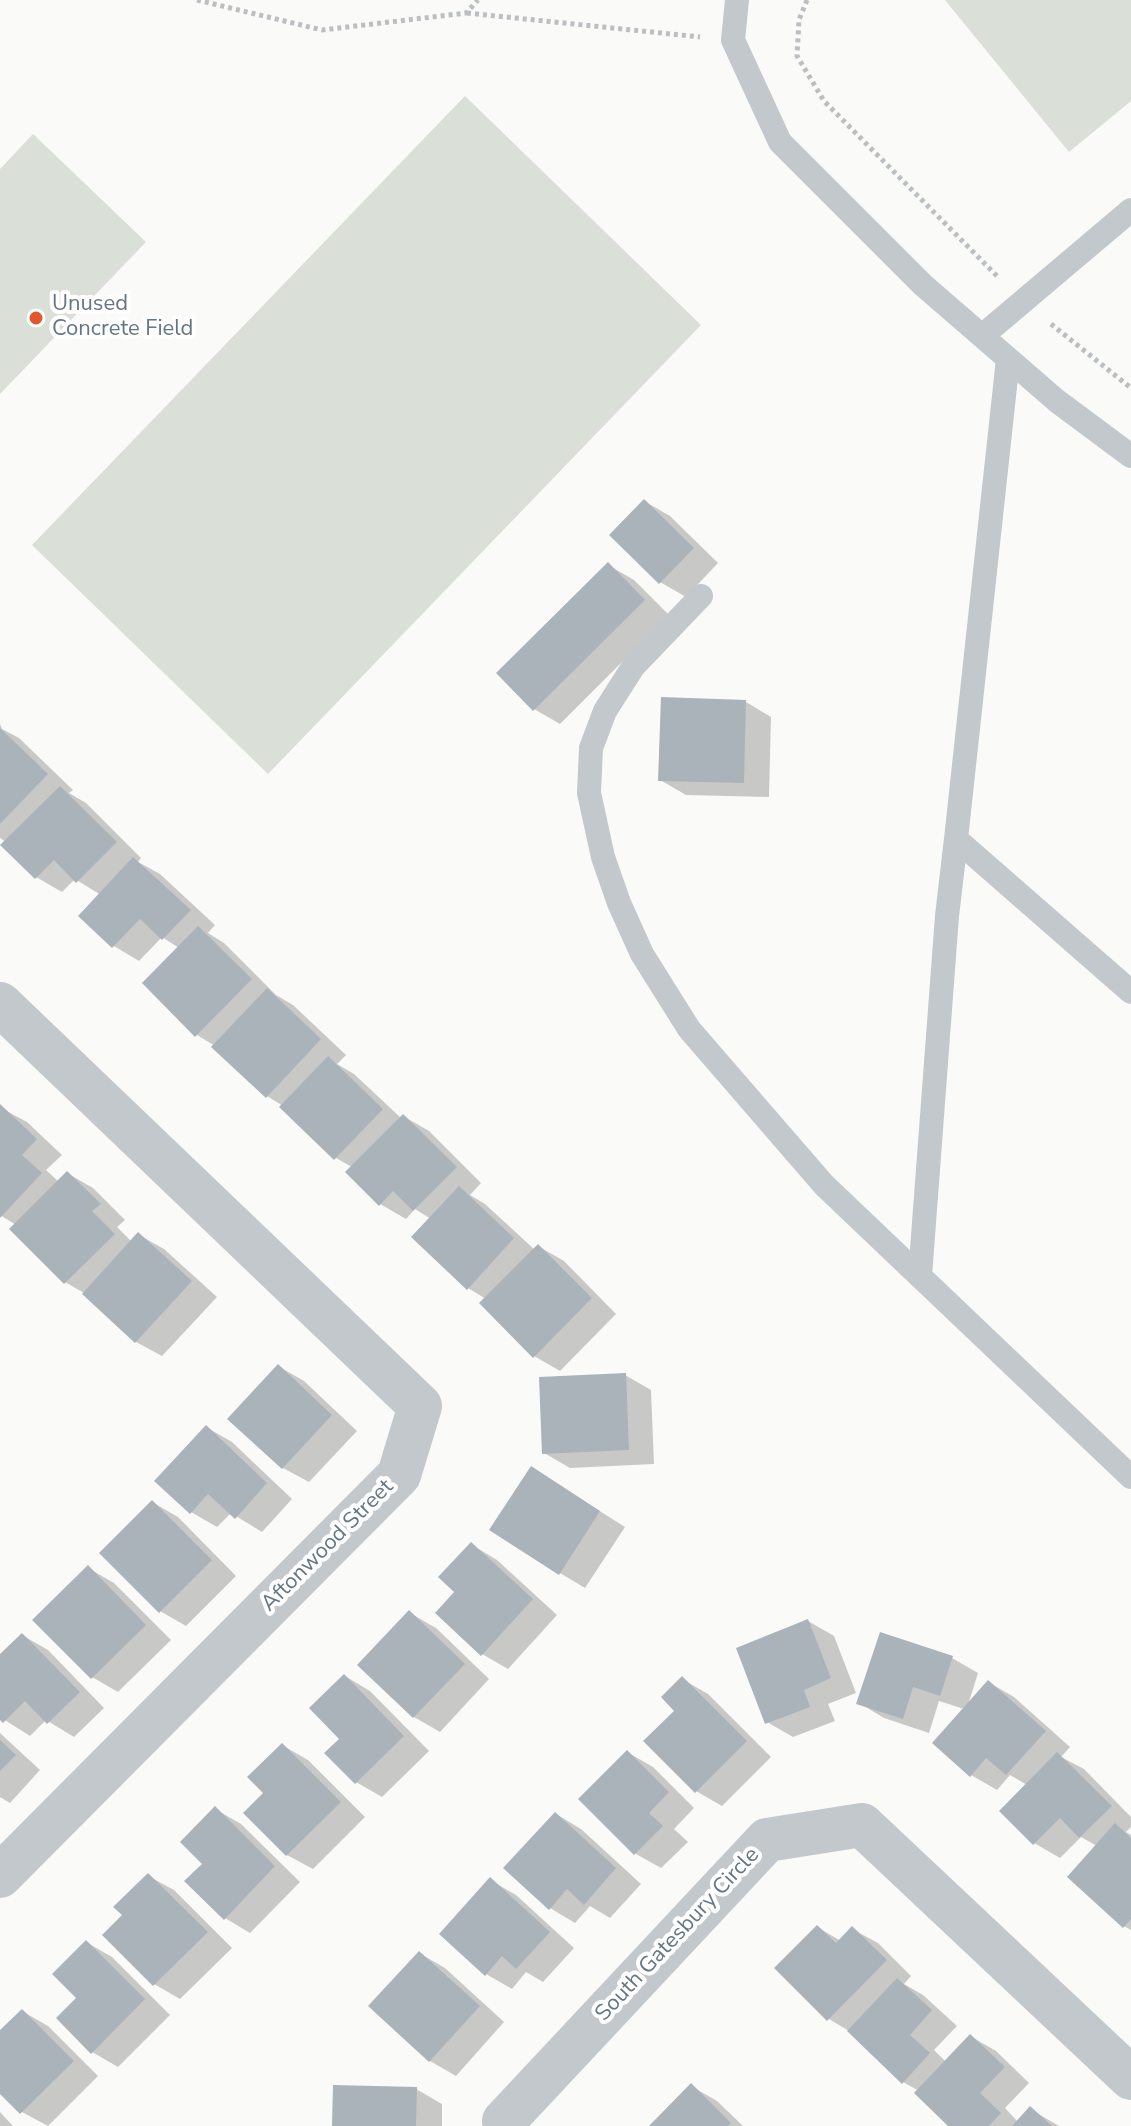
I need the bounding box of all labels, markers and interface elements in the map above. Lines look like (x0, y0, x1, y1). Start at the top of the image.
place label: Unused Concrete Field (52, 292, 193, 344)
marker: Unused Concrete Field (27, 309, 45, 327)
street label: Aftonwood Street (256, 1474, 400, 1618)
street label: South Gatesbury Circle (591, 1843, 765, 2027)

